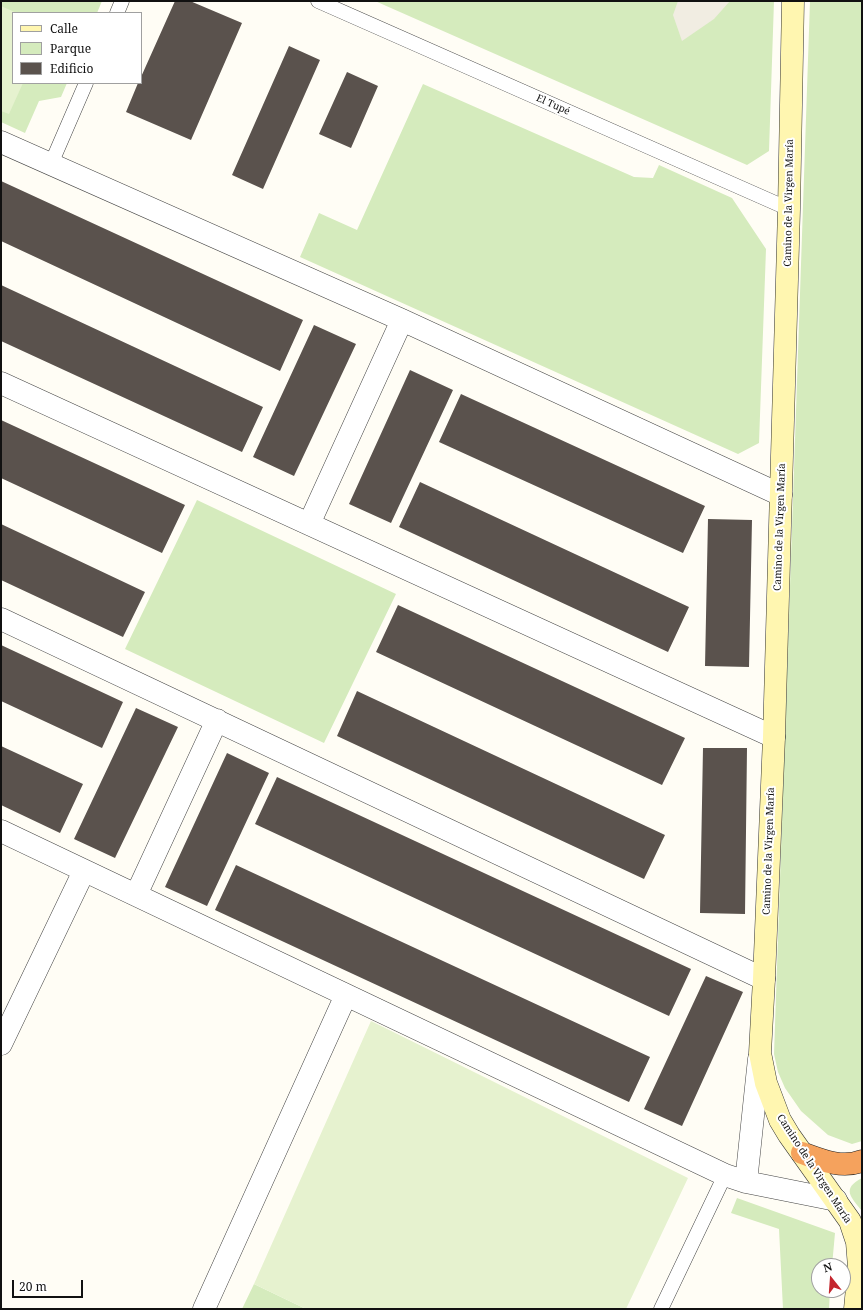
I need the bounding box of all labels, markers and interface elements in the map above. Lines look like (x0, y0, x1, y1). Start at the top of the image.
legend (12, 12, 142, 84)
text: Calle (50, 20, 78, 37)
text: Parque (50, 40, 91, 57)
text: Edificio (50, 60, 93, 77)
street label: El Tupé (534, 92, 572, 118)
street label: Camino de la Virgen María (782, 139, 796, 267)
street label: Camino de la Virgen María (772, 463, 788, 591)
street label: Camino de la Virgen María (761, 787, 777, 915)
street label: Camino de la Virgen María (774, 1112, 854, 1226)
north arrow (811, 1258, 851, 1298)
text: N (821, 1259, 834, 1275)
scale bar (14, 1272, 85, 1298)
text: 20 m (19, 1278, 47, 1295)

